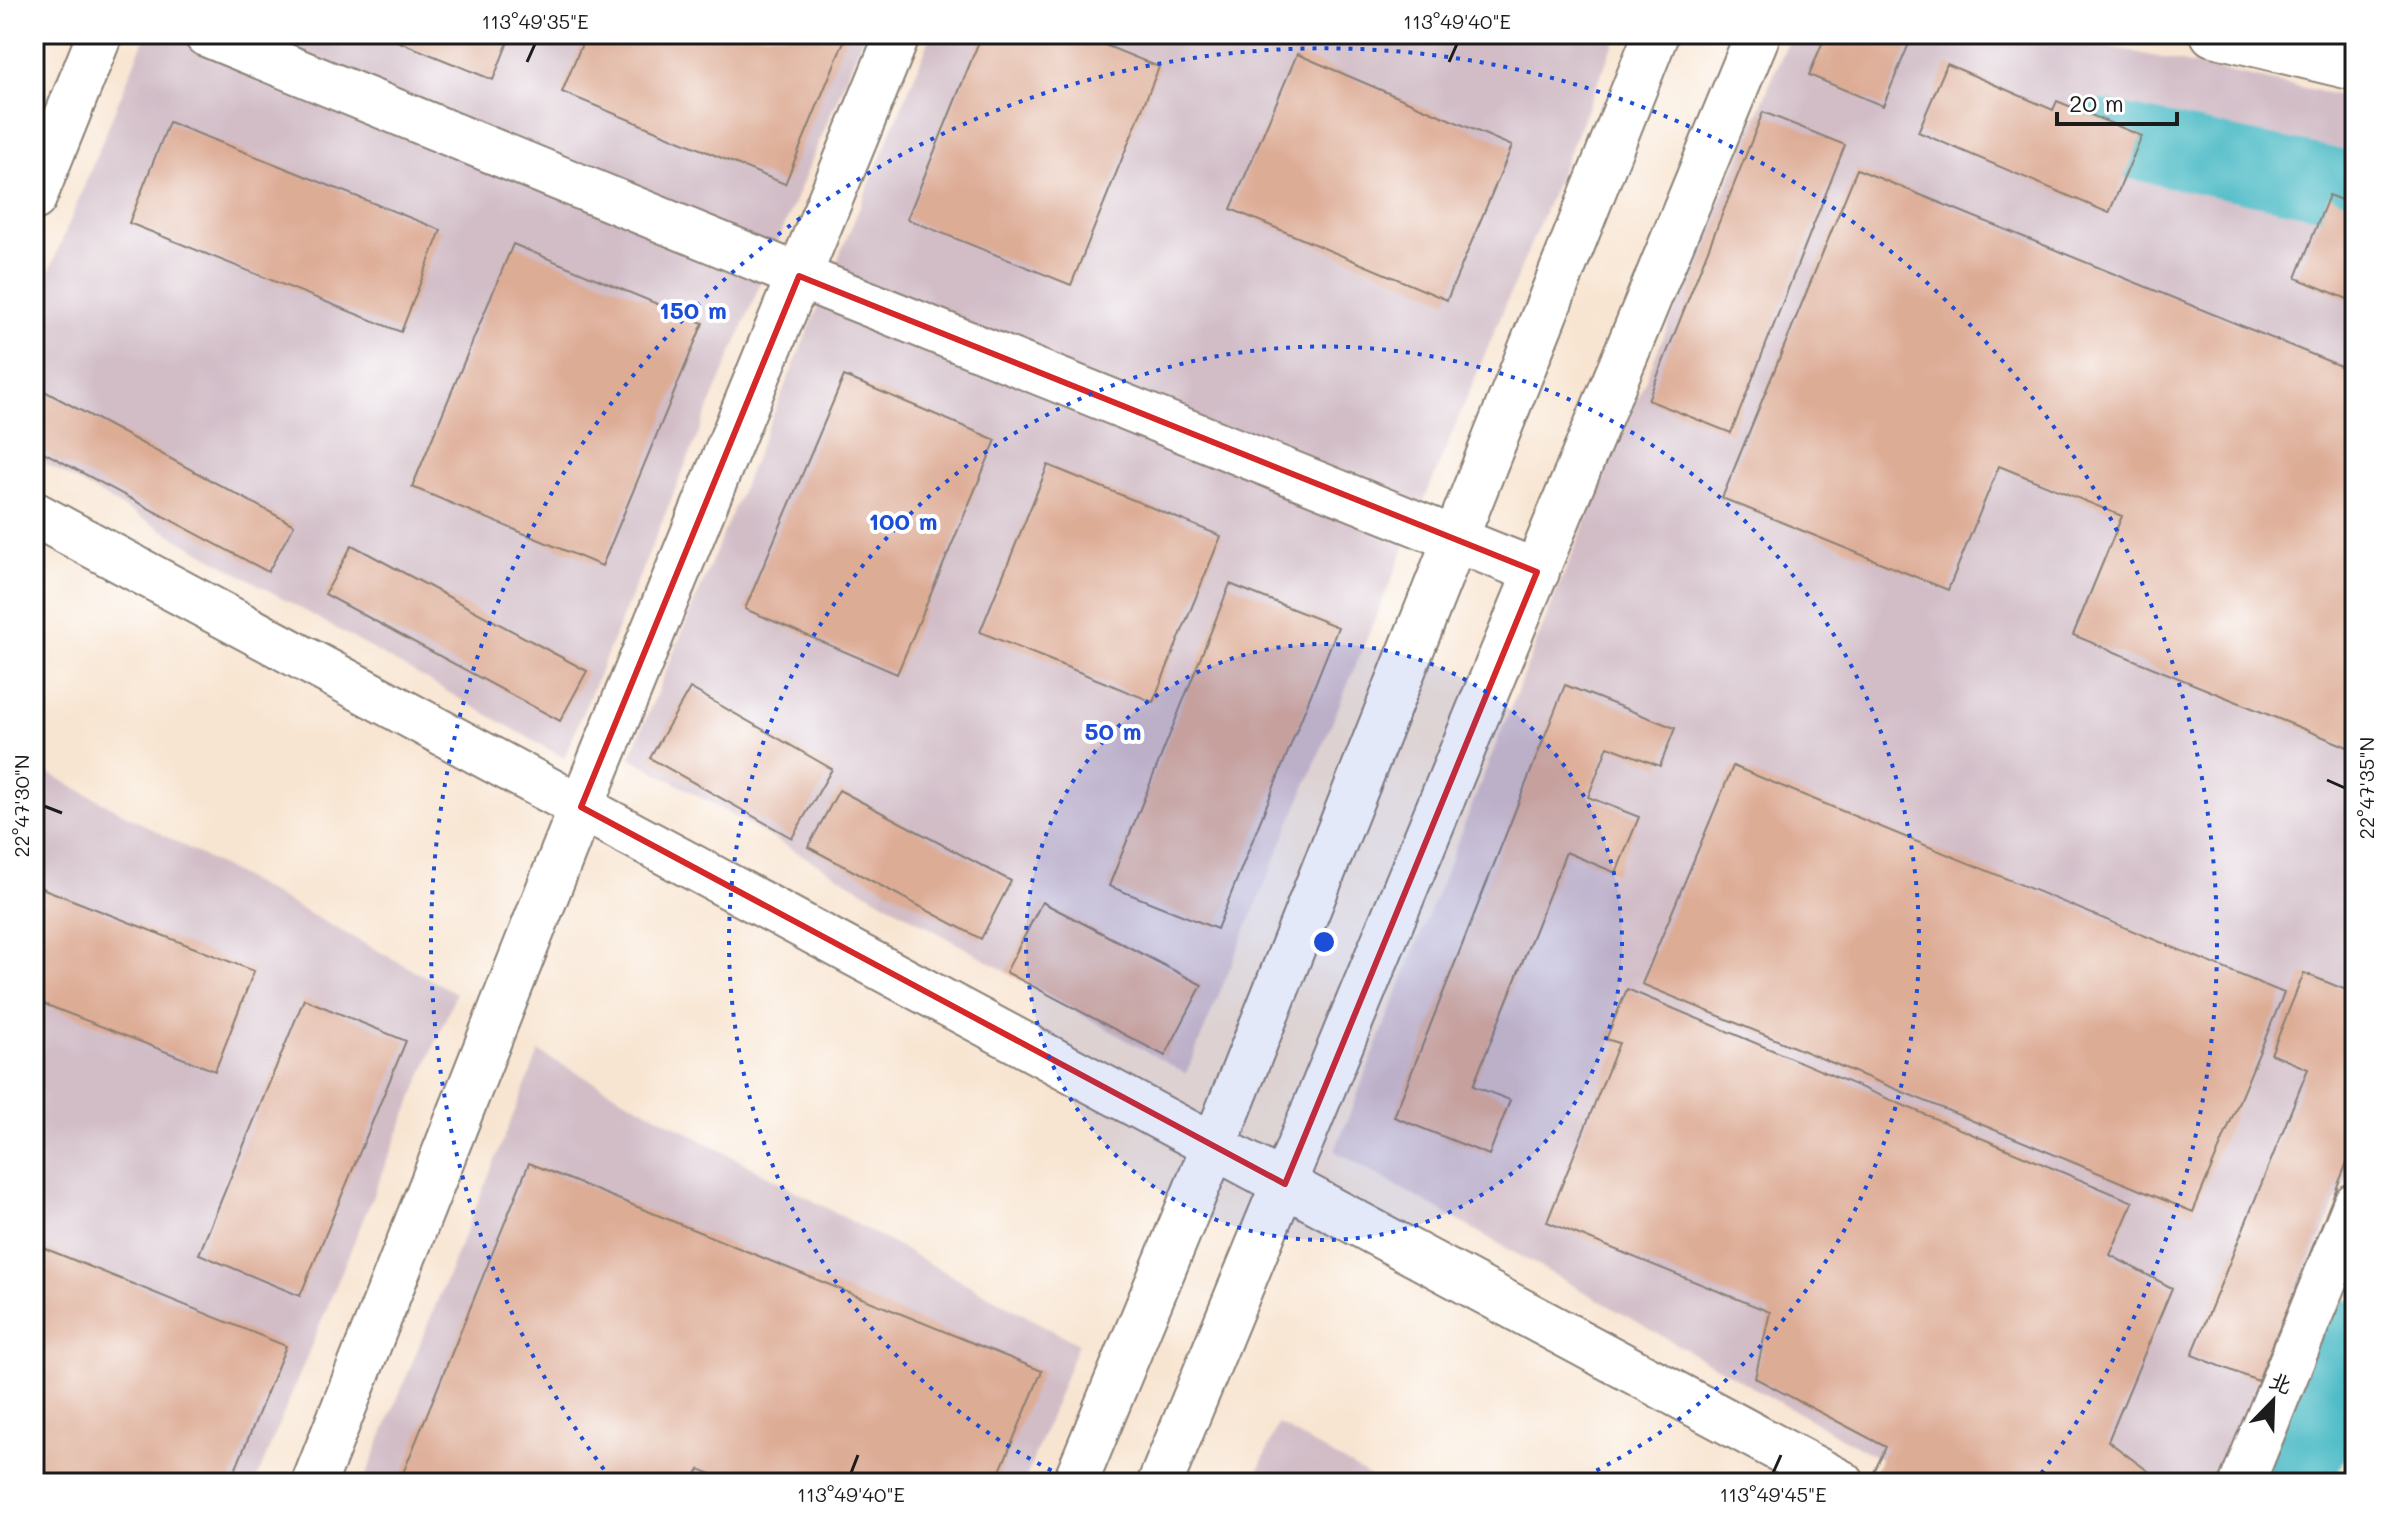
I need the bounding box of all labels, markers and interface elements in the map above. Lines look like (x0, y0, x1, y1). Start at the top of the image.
text: 113°49'35"E (481, 8, 589, 34)
text: 113°49'40"E (1403, 8, 1511, 34)
scale bar (2057, 76, 2177, 126)
text: 20 m (2069, 87, 2124, 118)
text: 150 m (659, 294, 727, 325)
text: 100 m (868, 505, 938, 536)
text: 50 m (1084, 715, 1142, 746)
text: 22°47'35"N (2353, 737, 2379, 839)
text: 22°47'30"N (8, 754, 34, 858)
centre of rings (1310, 928, 1338, 956)
north arrow (2233, 1361, 2313, 1441)
text: 北 (2265, 1364, 2297, 1400)
text: 113°49'40"E (797, 1481, 905, 1507)
text: 113°49'45"E (1719, 1481, 1827, 1507)

